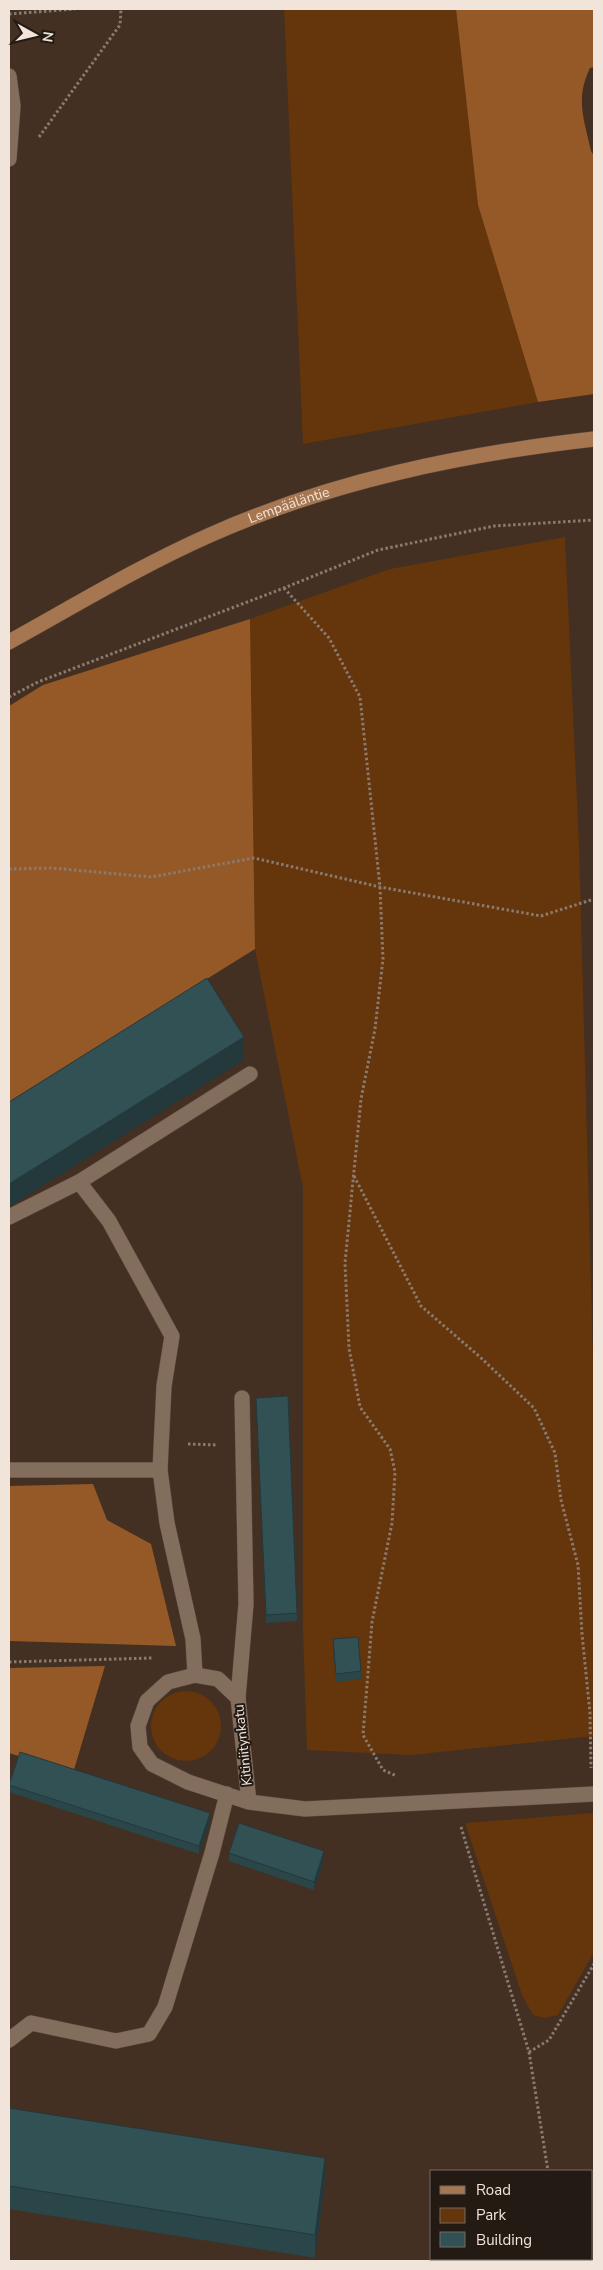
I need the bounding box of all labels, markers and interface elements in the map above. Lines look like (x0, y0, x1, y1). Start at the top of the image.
north arrow (10, 10, 60, 60)
text: N (37, 30, 58, 43)
street label: Lempääläntie (245, 482, 332, 528)
street label: Kitiniitynkatu (229, 1703, 257, 1787)
legend (430, 2170, 593, 2260)
text: Road (476, 2180, 511, 2200)
text: Park (476, 2205, 506, 2225)
text: Building (476, 2230, 532, 2250)

